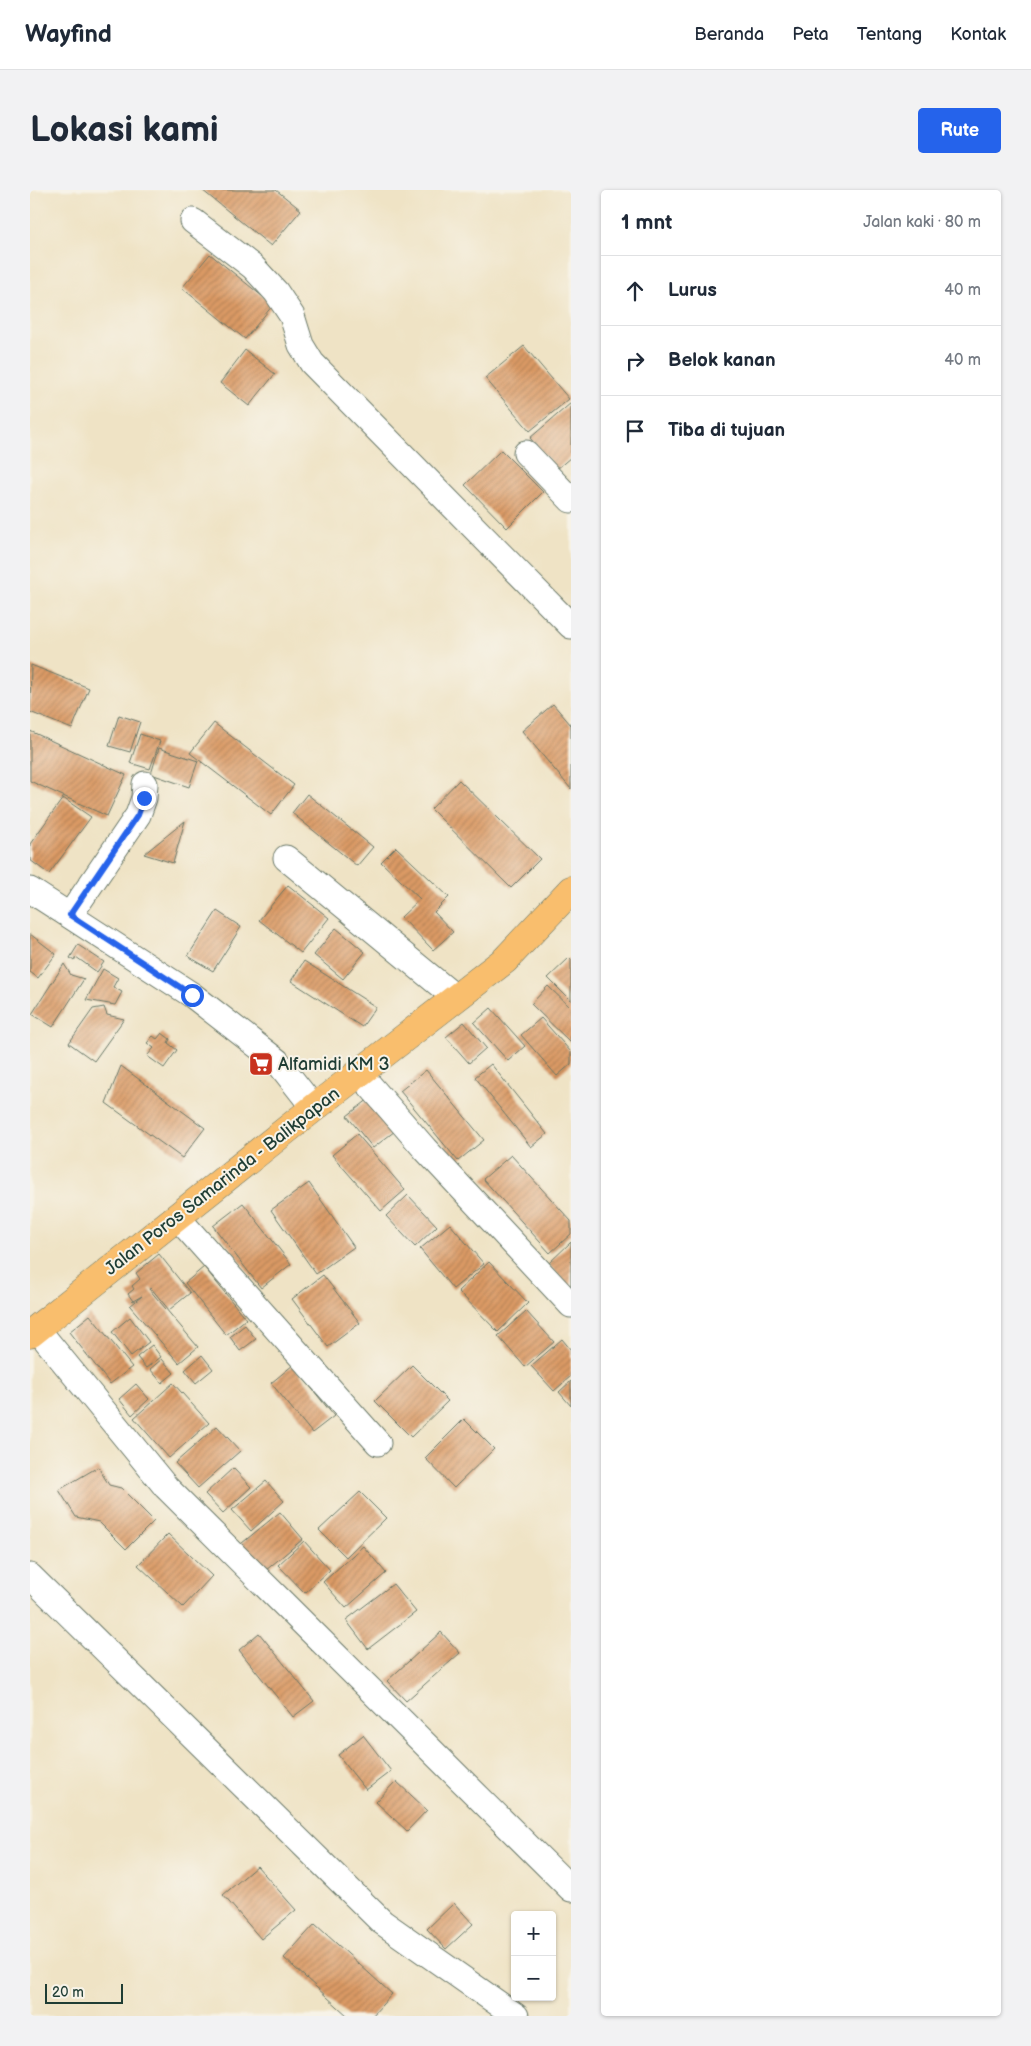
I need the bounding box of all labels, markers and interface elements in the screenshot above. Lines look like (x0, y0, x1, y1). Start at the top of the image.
text: Wayfind (25, 20, 112, 49)
text: Beranda (694, 24, 764, 45)
text: Peta (792, 24, 829, 45)
text: Tentang (857, 24, 922, 45)
text: Kontak (950, 24, 1006, 45)
button: Rute (918, 108, 1001, 153)
text: Lokasi kami (30, 109, 219, 152)
text: 1 mnt (621, 210, 672, 235)
text: Jalan kaki · 80 m (863, 213, 981, 232)
icon: ahead (621, 277, 649, 305)
text: Lurus (668, 279, 717, 302)
text: 40 m (944, 281, 981, 300)
icon: right (621, 347, 649, 375)
text: Belok kanan (668, 349, 776, 372)
text: 40 m (944, 351, 981, 370)
icon: arrive (621, 417, 649, 445)
text: Tiba di tujuan (668, 419, 785, 442)
route end (133, 787, 156, 810)
route start (181, 984, 204, 1007)
supermarket icon: Alfamidi KM 3 (248, 1051, 274, 1077)
place label: Alfamidi KM 3 (278, 1054, 390, 1075)
street label: Jalan Poros Samarinda - Balikpapan (101, 1083, 344, 1280)
map controls (511, 1911, 556, 2001)
button: + (511, 1911, 556, 1956)
button: − (511, 1956, 556, 2001)
scale bar (45, 1981, 122, 2004)
text: 20 m (52, 1984, 84, 2001)

